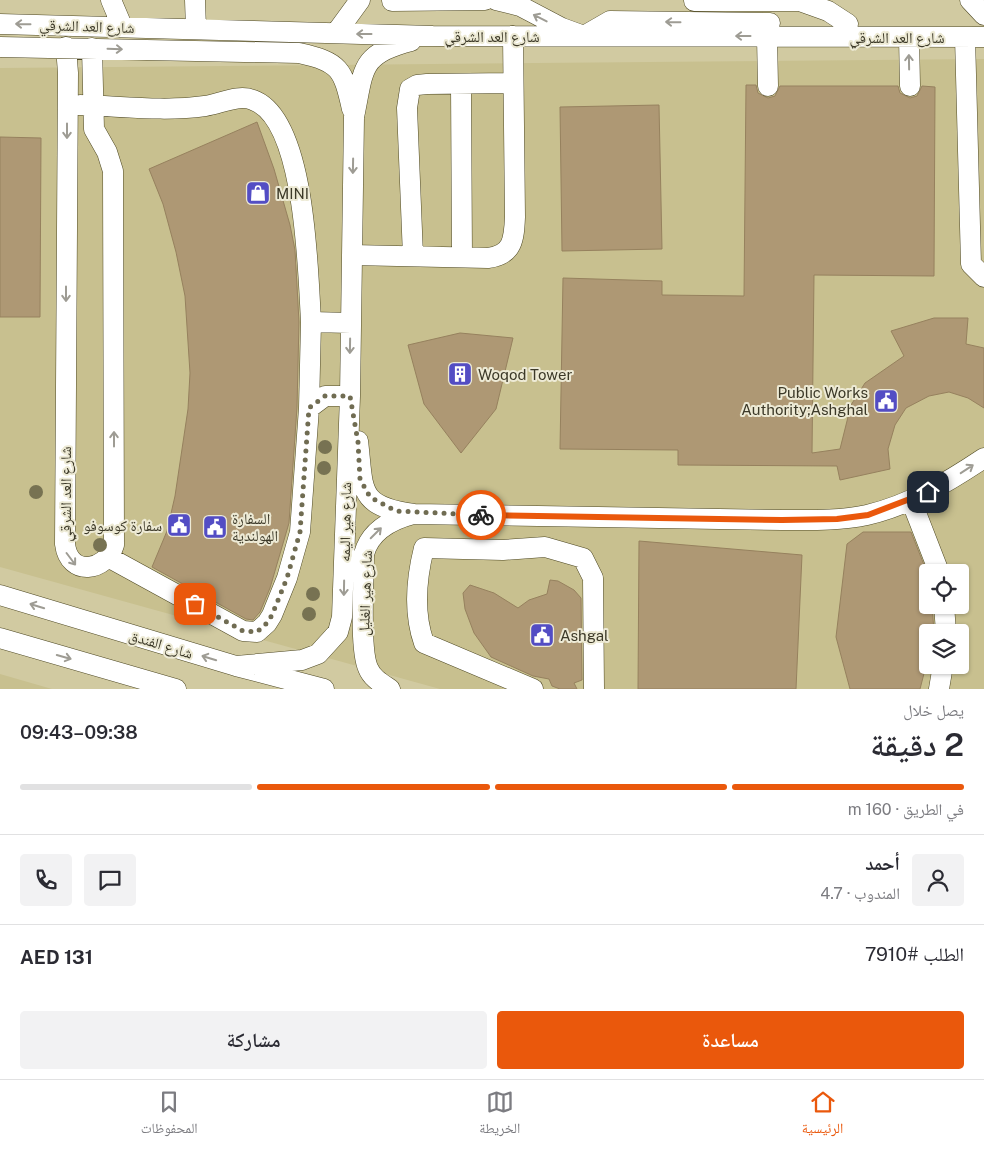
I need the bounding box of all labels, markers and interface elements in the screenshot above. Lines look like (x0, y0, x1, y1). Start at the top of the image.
one-way arrow (533, 12, 548, 22)
street label: شارع العد الشرقي (39, 16, 135, 40)
one-way arrow (665, 17, 682, 27)
one-way arrow (15, 19, 32, 29)
street label: شارع العد الشرقي (444, 28, 540, 48)
one-way arrow (356, 29, 372, 39)
street label: شارع العد الشرقي (849, 29, 945, 49)
one-way arrow (735, 31, 752, 41)
one-way arrow (106, 44, 122, 53)
one-way arrow (904, 54, 914, 70)
one-way arrow (63, 123, 72, 139)
one-way arrow (348, 158, 358, 174)
shop icon: MINI (245, 180, 271, 206)
place label: MINI (276, 185, 309, 202)
one-way arrow (61, 285, 71, 301)
one-way arrow (346, 338, 355, 354)
building icon: Woqod Tower (447, 361, 473, 387)
place label: Woqod Tower (478, 366, 572, 383)
place label: Public Works Authority;Ashghal (741, 384, 868, 418)
public building icon: Public Works Authority;Ashghal (873, 388, 899, 414)
one-way arrow (109, 432, 119, 448)
street label: شارع العد الشرقي (57, 446, 77, 542)
one-way arrow (960, 464, 974, 474)
pin (907, 471, 949, 513)
icon: home (914, 478, 942, 506)
street label: شارع هير اليمه (336, 482, 356, 562)
courier (456, 490, 506, 540)
icon: bike (467, 501, 495, 529)
place label: السفارة الهولندية (232, 510, 278, 545)
public building icon: سفارة كوسوفو (166, 512, 192, 538)
public building icon: السفارة الهولندية (202, 514, 228, 540)
place label: سفارة كوسوفو (84, 517, 162, 535)
one-way arrow (370, 527, 382, 539)
street label: شارع هير الغليل (355, 550, 377, 636)
one-way arrow (66, 552, 76, 566)
map controls (919, 564, 969, 674)
button: locate (919, 564, 969, 614)
one-way arrow (339, 580, 349, 596)
pin (174, 583, 216, 625)
icon: bag (181, 590, 209, 618)
one-way arrow (29, 600, 45, 610)
public building icon: Ashgal (529, 622, 555, 648)
button: layers (919, 624, 969, 674)
street label: شارع الفندق (126, 626, 195, 664)
place label: Ashgal (560, 627, 609, 644)
one-way arrow (55, 652, 71, 662)
one-way arrow (201, 653, 217, 663)
text: يصل خلال (903, 701, 964, 720)
text: 09:38–09:43 (20, 721, 138, 743)
text: 2 دقيقة (870, 726, 964, 763)
text: في الطريق · 160 m (848, 800, 964, 819)
text: أحمد (865, 852, 900, 874)
button: phone (20, 854, 72, 906)
button: chat (84, 854, 136, 906)
button: person (912, 854, 964, 906)
text: المندوب · 4.7 (820, 884, 900, 903)
text: الطلب #7910 (865, 943, 964, 965)
text: AED 131 (20, 946, 93, 968)
button: مشاركة (20, 1011, 487, 1069)
button: مساعدة (497, 1011, 964, 1069)
tab: المحفوظات (141, 1088, 198, 1142)
tab: الخريطة (479, 1088, 520, 1142)
tab: الرئيسية (802, 1088, 843, 1142)

